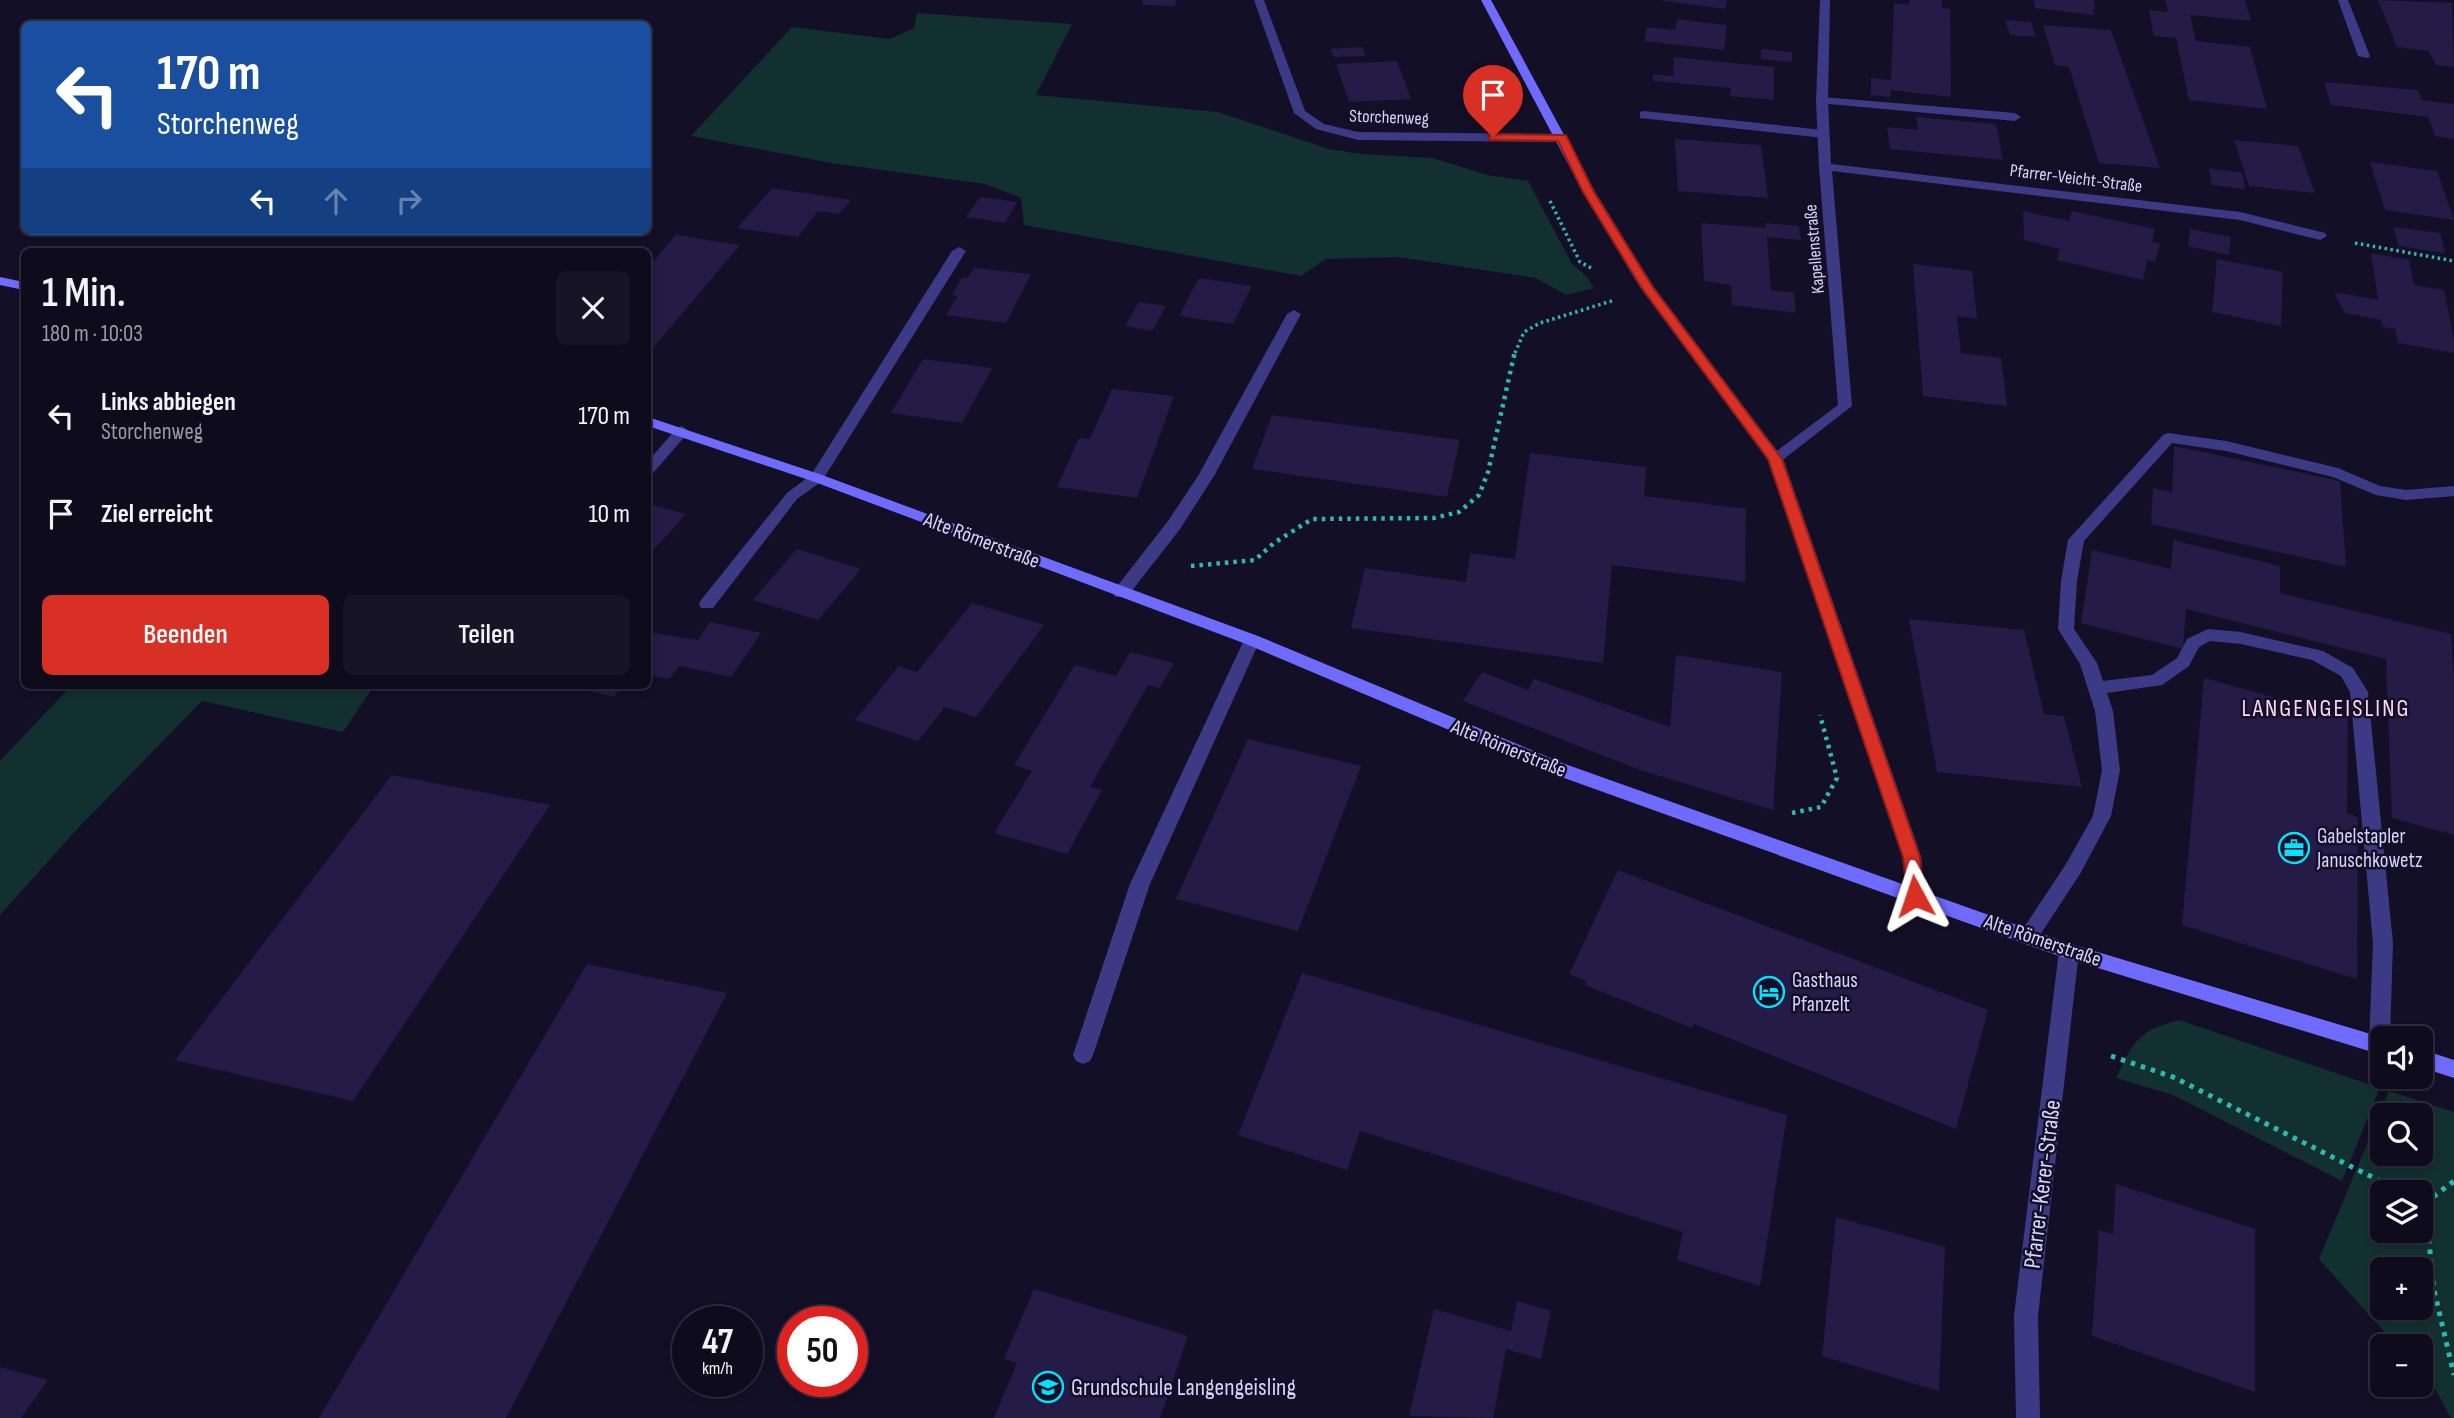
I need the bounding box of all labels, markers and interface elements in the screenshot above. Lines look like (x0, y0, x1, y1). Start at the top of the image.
text: 170 m (157, 45, 261, 104)
icon: left (42, 49, 133, 140)
pin (1463, 65, 1523, 137)
icon: arrive (1474, 76, 1512, 114)
text: Storchenweg (157, 105, 299, 144)
street label: Storchenweg (1349, 106, 1429, 129)
street label: Pfarrer-Veicht-Straße (2009, 160, 2143, 197)
icon: left (244, 182, 282, 220)
icon: ahead (317, 182, 355, 220)
icon: right (390, 182, 428, 220)
street label: Kapellenstraße (1800, 203, 1829, 295)
text: 1 Min. (42, 268, 126, 319)
button: close (556, 271, 630, 345)
text: 180 m · 10:03 (42, 320, 143, 348)
text: Links abbiegen (101, 387, 236, 418)
icon: left (42, 397, 80, 435)
text: 170 m (578, 401, 630, 432)
text: Storchenweg (101, 418, 203, 446)
icon: arrive (42, 495, 80, 533)
text: Ziel erreicht (101, 499, 213, 530)
text: 10 m (588, 499, 630, 530)
street label: Alte Römerstraße (919, 507, 1043, 574)
button: Beenden (42, 595, 329, 675)
button: Teilen (343, 595, 630, 675)
district label: LANGENGEISLING (2242, 694, 2410, 723)
street label: Alte Römerstraße (1447, 714, 1570, 783)
place label: Gabelstapler Januschkowetz (2316, 824, 2423, 873)
office icon: Gabelstapler Januschkowetz (2277, 831, 2311, 865)
position arrow (1878, 859, 1952, 933)
street label: Alte Römerstraße (1980, 908, 2105, 972)
place label: Gasthaus Pfanzelt (1792, 968, 1858, 1017)
hotel icon: Gasthaus Pfanzelt (1752, 975, 1786, 1009)
map controls (2370, 1026, 2433, 1397)
button: sound (2370, 1026, 2433, 1089)
street label: Pfarrer-Kerer-Straße (2018, 1098, 2067, 1270)
button: search (2370, 1103, 2433, 1166)
button: layers (2370, 1180, 2433, 1243)
button: + (2370, 1257, 2433, 1320)
speed limit sign: 50 (777, 1306, 868, 1397)
text: 47 (702, 1321, 733, 1364)
button: − (2370, 1334, 2433, 1397)
text: km/h (702, 1358, 733, 1379)
school or university icon: Grundschule Langengeisling (1031, 1370, 1065, 1404)
place label: Grundschule Langengeisling (1071, 1373, 1296, 1402)

